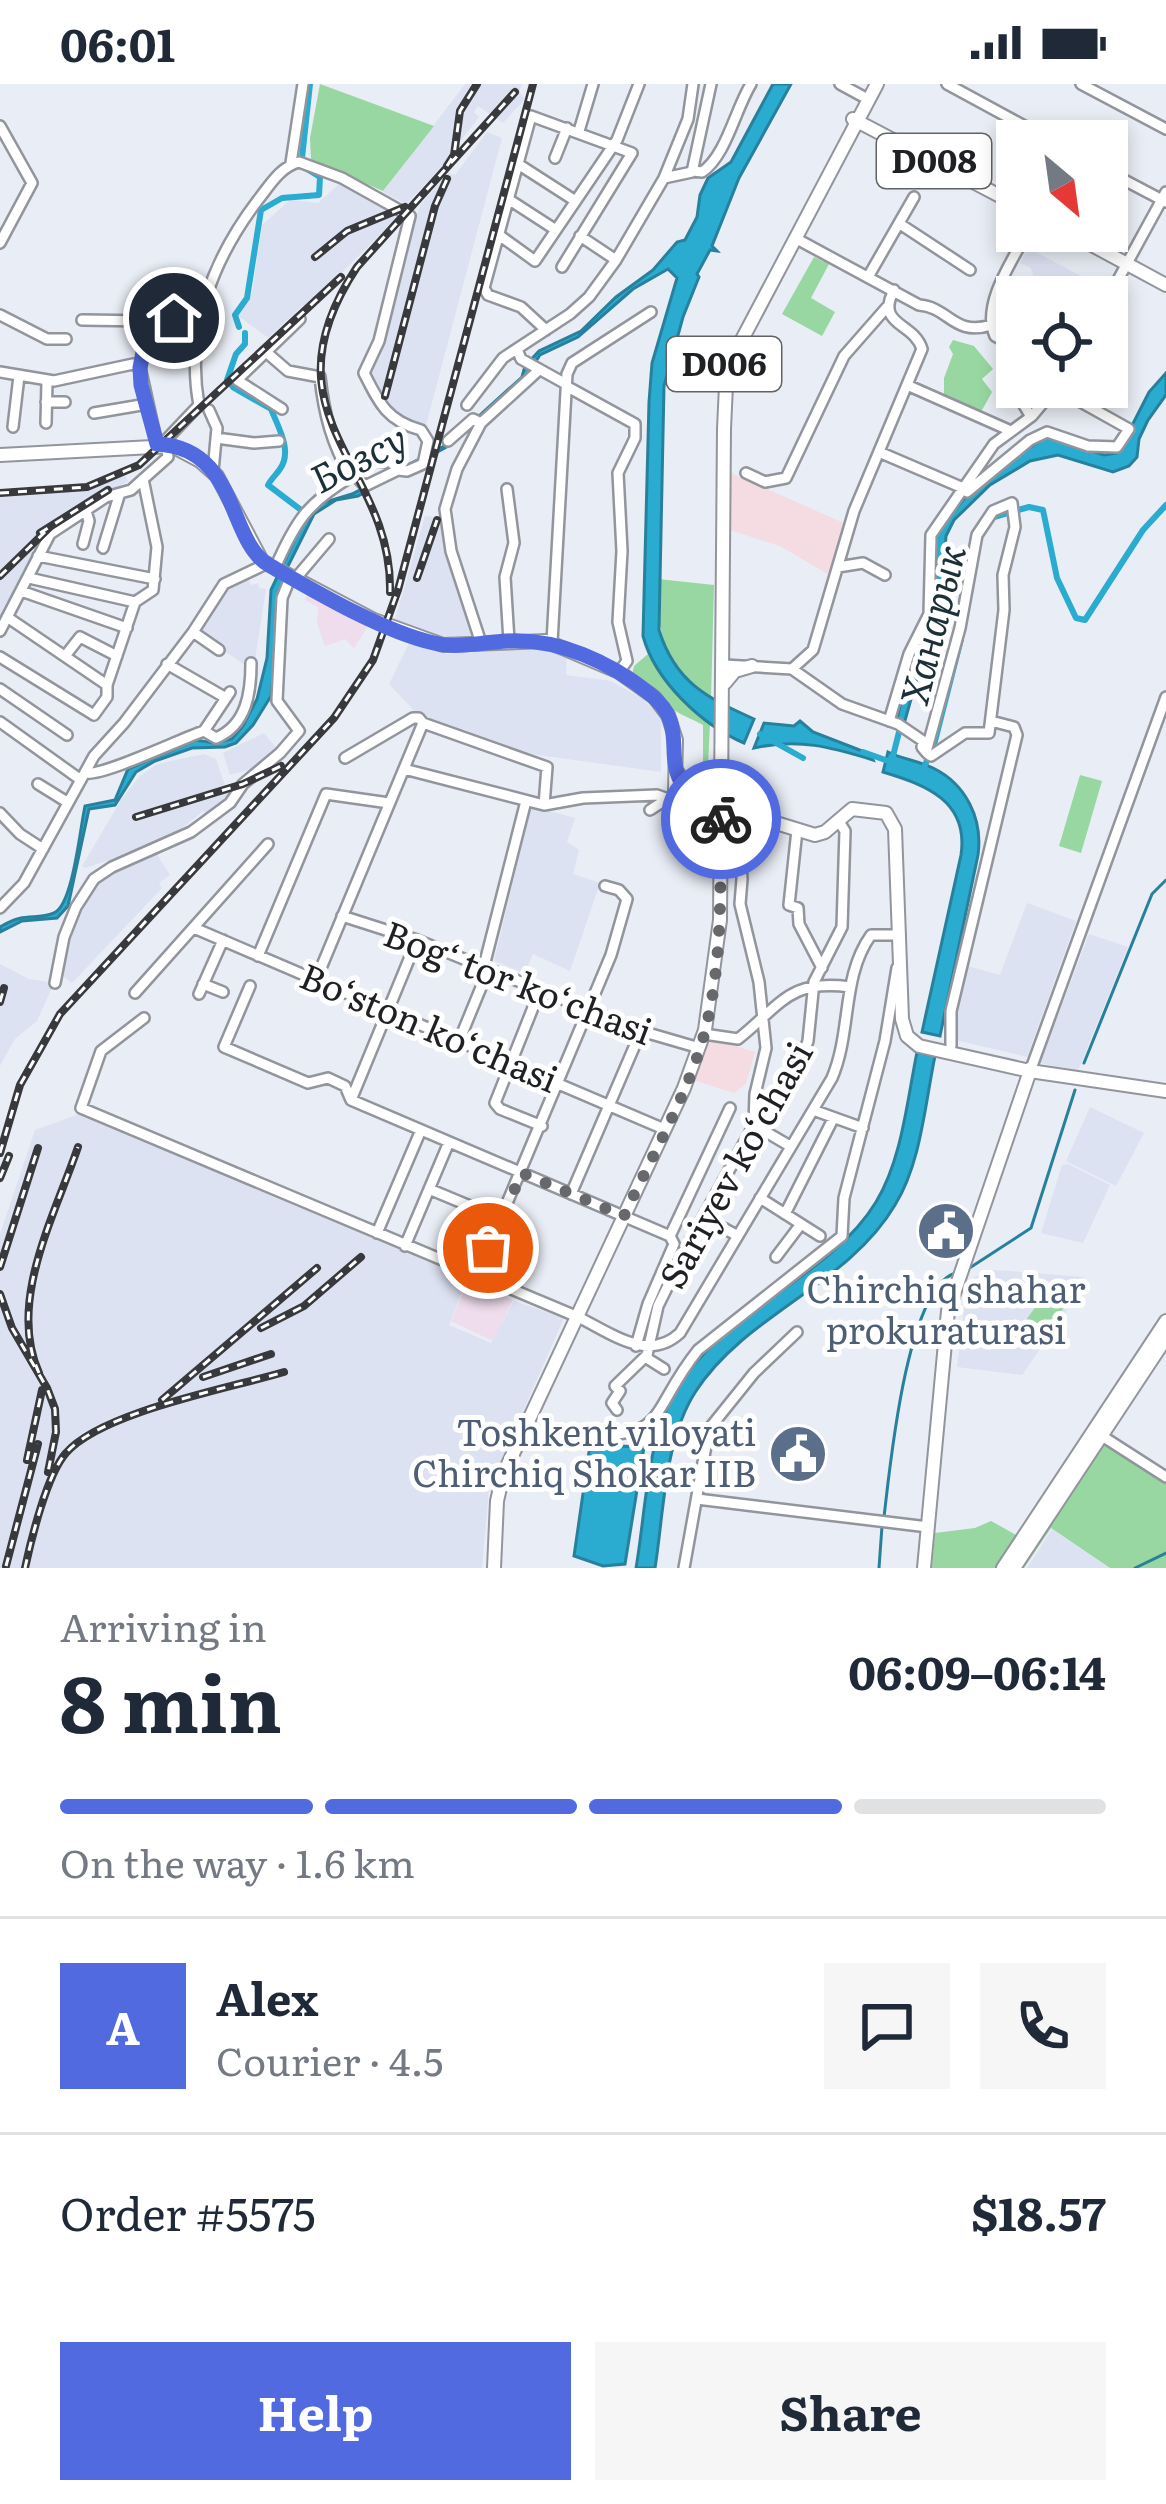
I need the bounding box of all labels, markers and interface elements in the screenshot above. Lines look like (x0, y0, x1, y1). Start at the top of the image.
text: 06:01 (60, 9, 175, 76)
north arrow (996, 120, 1128, 252)
map controls (996, 120, 1128, 408)
road number: D008 (877, 134, 991, 188)
pin (123, 267, 225, 369)
button: locate (996, 276, 1128, 408)
icon: home (141, 285, 207, 351)
road number: D006 (667, 337, 781, 391)
water label: Бозсу (299, 407, 416, 505)
water label: Ханарык (882, 538, 978, 710)
courier (661, 759, 781, 879)
icon: bike (688, 786, 754, 852)
street label: Bog‘ tor ko‘chasi (377, 905, 661, 1056)
street label: Bo‘ston ko‘chasi (293, 947, 567, 1104)
street label: Sariyev ko‘chasi (644, 1031, 824, 1297)
pin (437, 1197, 539, 1299)
public building icon: Chirchiq shahar prokuraturasi (915, 1200, 977, 1262)
icon: bag (455, 1215, 521, 1281)
place label: Chirchiq shahar prokuraturasi (806, 1261, 1086, 1355)
place label: Toshkent viloyati Chirchiq Shokar IIB (412, 1404, 756, 1498)
public building icon: Toshkent viloyati Chirchiq Shokar IIB (767, 1423, 829, 1485)
text: Arriving in (60, 1596, 267, 1654)
text: 06:09–06:14 (848, 1637, 1106, 1704)
text: 8 min (60, 1641, 282, 1757)
text: On the way · 1.6 km (60, 1832, 415, 1890)
text: Alex (216, 1963, 318, 2030)
button: chat (824, 1963, 950, 2089)
button: phone (980, 1963, 1106, 2089)
text: A (106, 1992, 140, 2059)
text: Courier · 4.5 (216, 2030, 443, 2088)
text: Order #5575 (60, 2178, 316, 2245)
text: $18.57 (971, 2178, 1106, 2245)
button: Help (60, 2342, 571, 2480)
button: Share (595, 2342, 1106, 2480)

